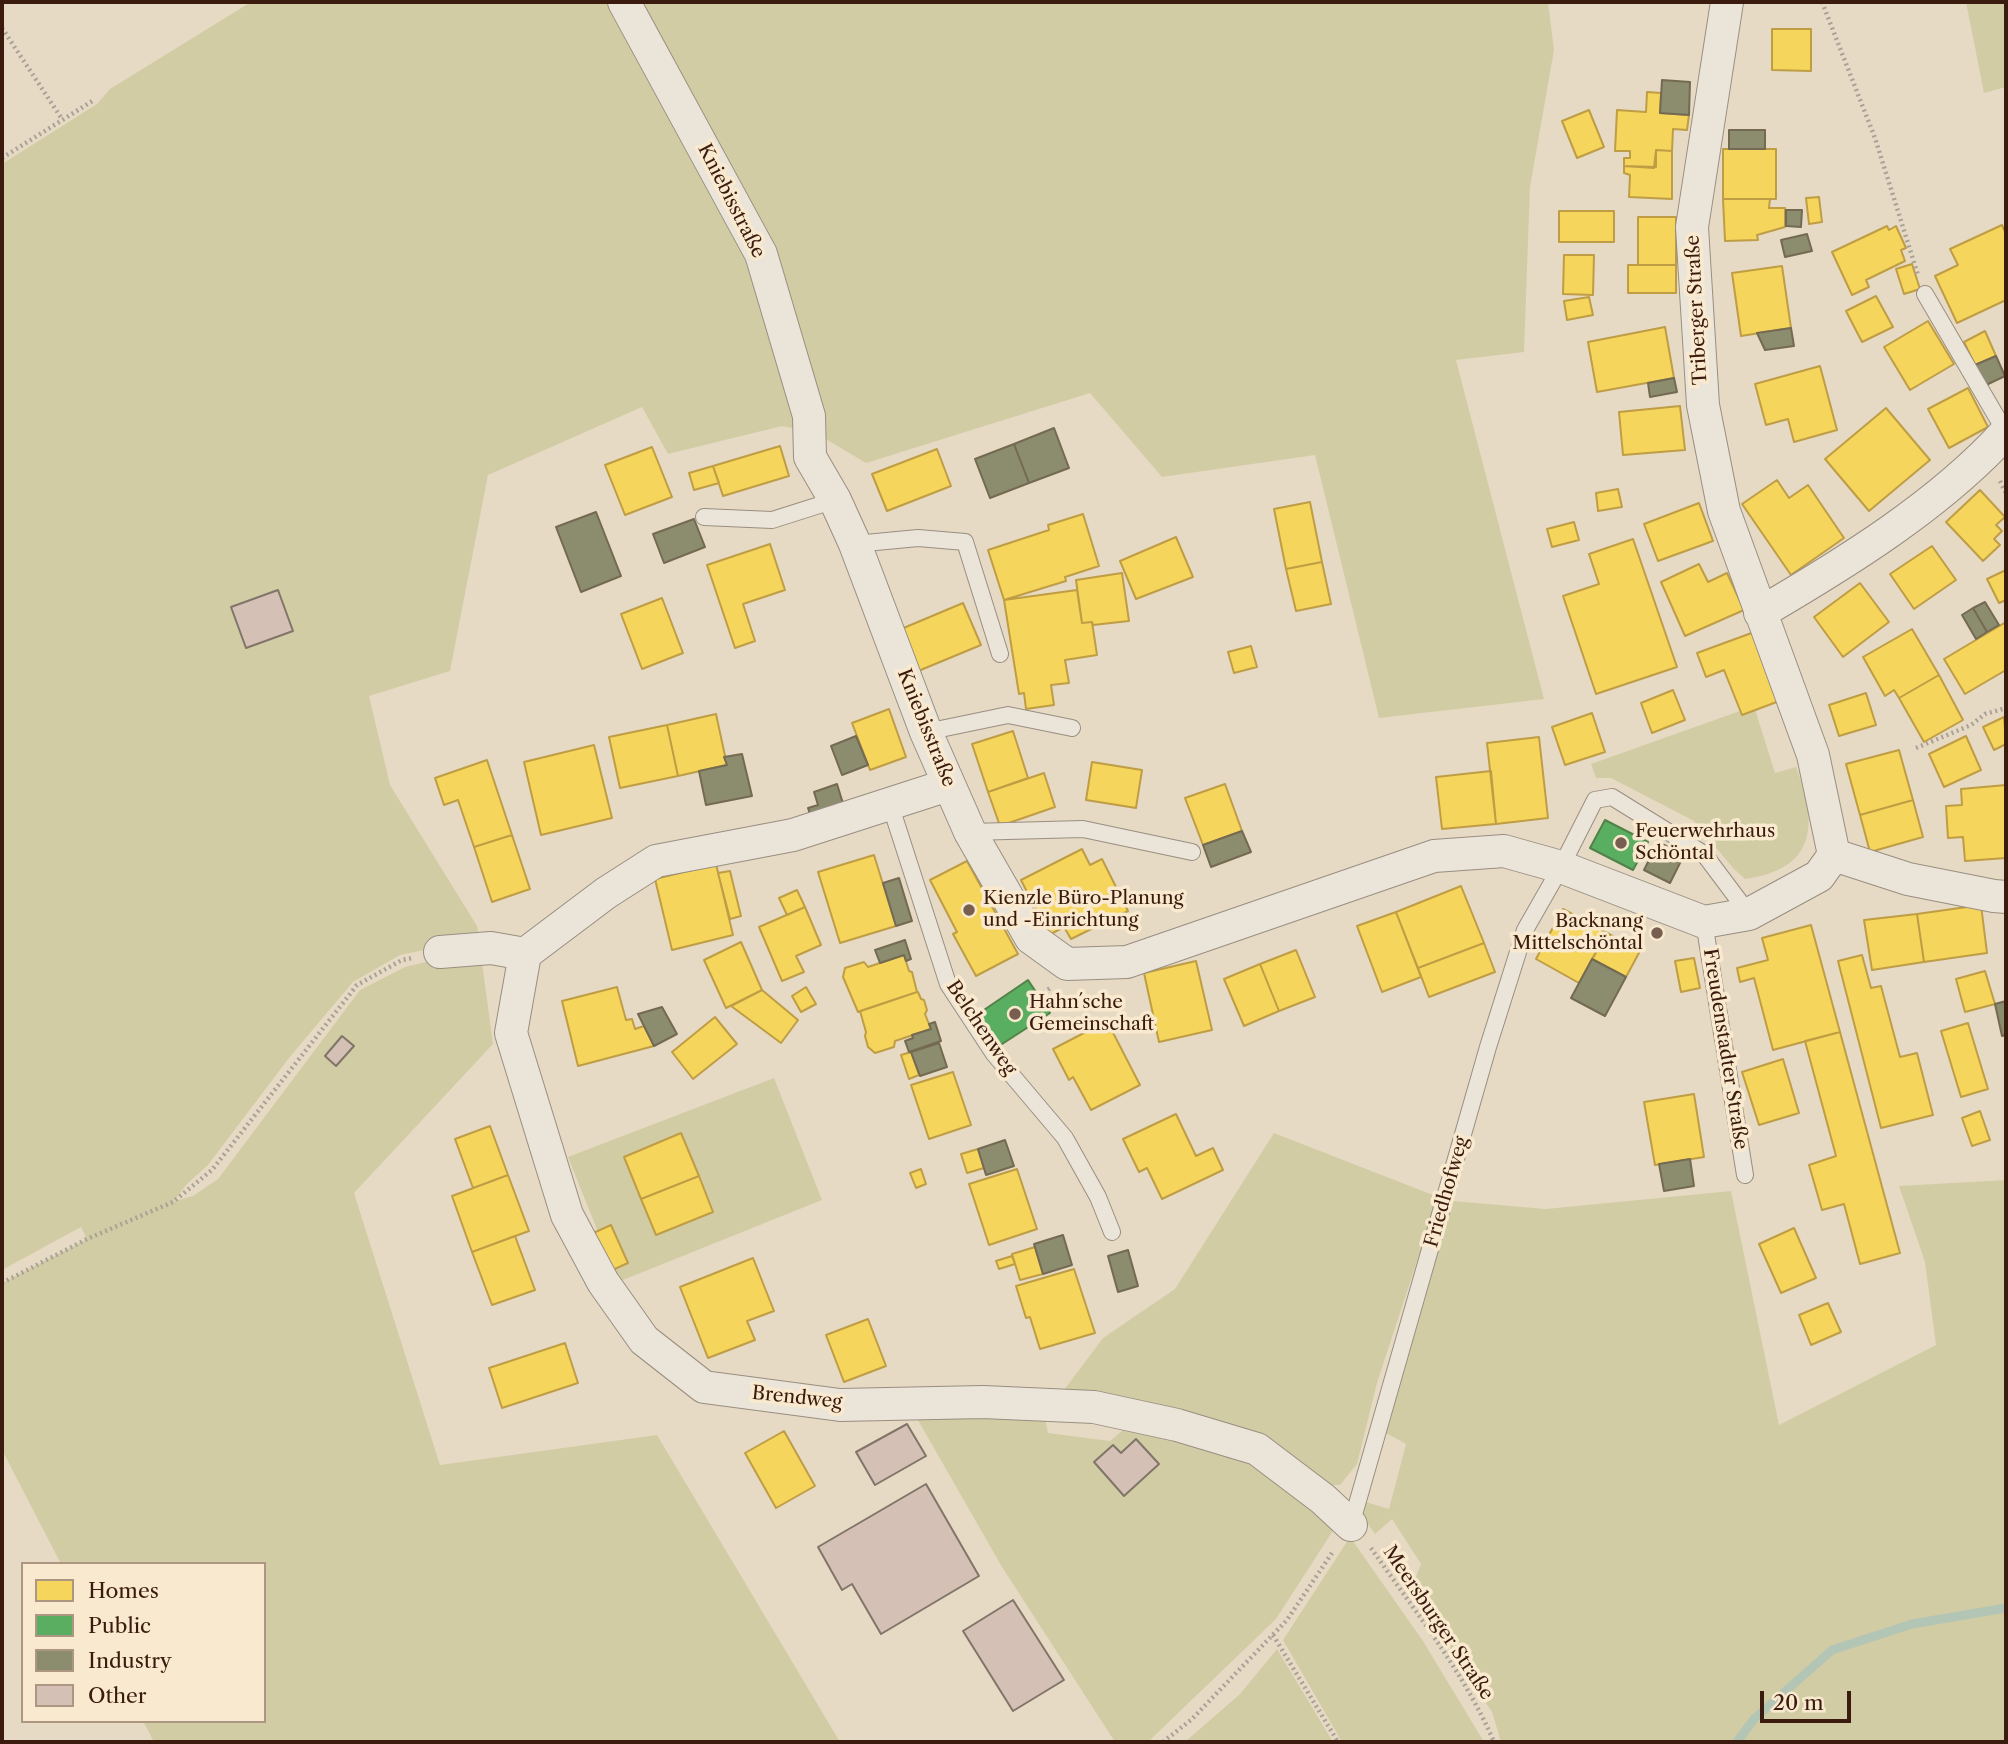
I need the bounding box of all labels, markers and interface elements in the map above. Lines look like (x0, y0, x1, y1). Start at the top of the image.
street label: Kniebisstraße (692, 140, 770, 262)
street label: Triberger Straße (1682, 234, 1712, 386)
street label: Kniebisstraße (892, 666, 960, 790)
place label: Feuerwehrhaus Schöntal (1635, 821, 1775, 865)
marker: Feuerwehrhaus Schöntal (1613, 835, 1629, 851)
place label: Kienzle Büro-Planung und -Einrichtung (983, 888, 1184, 932)
marker: Kienzle Büro-Planung und -Einrichtung (961, 902, 977, 918)
place label: Backnang Mittelschöntal (1512, 911, 1643, 955)
marker: Backnang Mittelschöntal (1649, 925, 1665, 941)
street label: Freudenstadter Straße (1698, 947, 1752, 1151)
street label: Belchenweg (941, 976, 1021, 1080)
place label: Hahn´sche Gemeinschaft (1029, 992, 1154, 1036)
marker: Hahn´sche Gemeinschaft (1007, 1006, 1023, 1022)
street label: Friedhofweg (1420, 1134, 1474, 1250)
street label: Brendweg (751, 1382, 843, 1414)
street label: Meersburger Straße (1378, 1542, 1498, 1704)
legend (21, 1562, 266, 1723)
text: Homes (88, 1578, 159, 1603)
text: Public (88, 1613, 151, 1638)
text: Industry (88, 1648, 172, 1673)
scale bar (1763, 1678, 1854, 1722)
text: Other (88, 1683, 147, 1708)
text: 20 m (1773, 1690, 1824, 1715)

